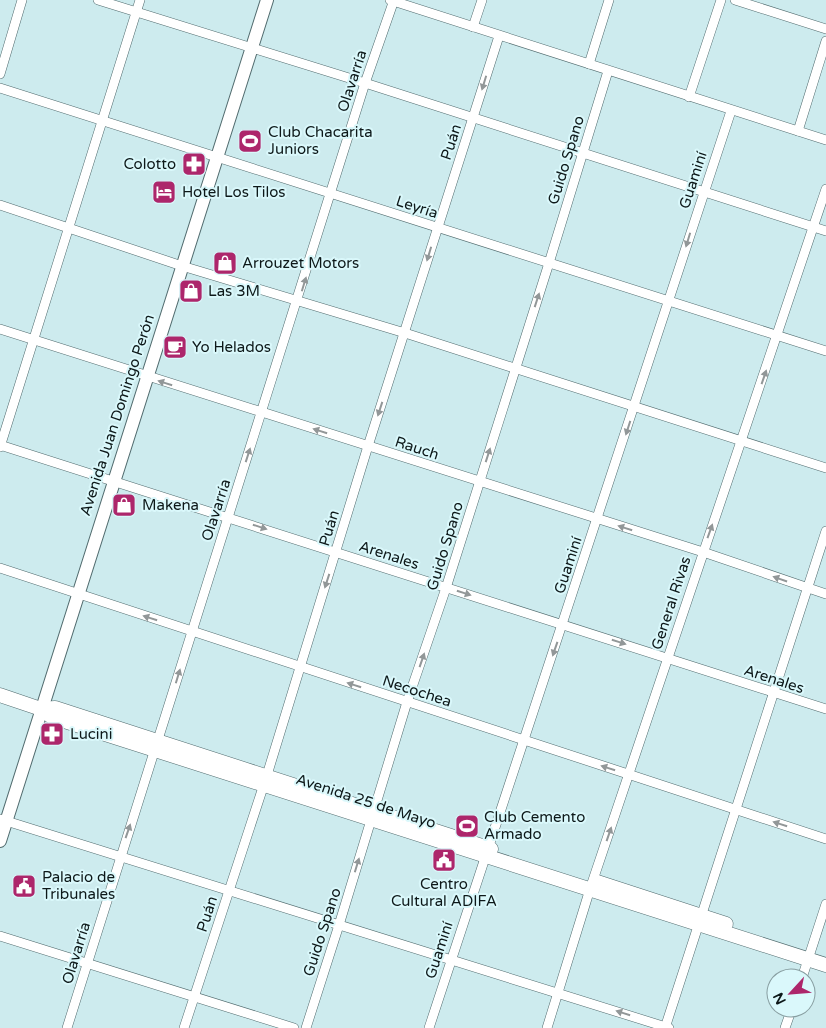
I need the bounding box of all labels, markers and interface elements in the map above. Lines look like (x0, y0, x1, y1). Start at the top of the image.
street label: Olavarría (334, 48, 370, 114)
one-way arrow (480, 75, 487, 90)
street label: Guido Spano (544, 113, 588, 207)
street label: Puán (437, 122, 465, 162)
place label: Club Chacarita Juniors (268, 123, 373, 158)
sports icon: Club Chacarita Juniors (237, 128, 263, 154)
street label: Guaminí (675, 149, 711, 211)
pharmacy icon: Colotto (181, 151, 207, 177)
place label: Colotto (123, 155, 176, 173)
hotel icon: Hotel Los Tilos (151, 179, 177, 205)
place label: Hotel Los Tilos (182, 183, 286, 201)
street label: Leyría (394, 192, 440, 222)
one-way arrow (684, 233, 692, 248)
one-way arrow (425, 247, 433, 262)
shop icon: Arrouzet Motors (212, 250, 238, 276)
place label: Arrouzet Motors (242, 254, 359, 272)
one-way arrow (300, 276, 308, 291)
shop icon: Las 3M (178, 278, 204, 304)
place label: Las 3M (208, 282, 260, 300)
one-way arrow (534, 293, 541, 308)
street label: Avenida Juan Domingo Perón (76, 312, 158, 518)
cafe icon: Yo Helados (162, 334, 188, 360)
place label: Yo Helados (192, 338, 271, 356)
one-way arrow (760, 369, 768, 384)
one-way arrow (158, 378, 173, 386)
one-way arrow (376, 402, 384, 417)
one-way arrow (623, 421, 631, 436)
one-way arrow (313, 426, 328, 434)
street label: Rauch (393, 432, 441, 464)
one-way arrow (245, 447, 252, 462)
one-way arrow (484, 447, 492, 462)
street label: Olavarría (198, 477, 234, 543)
shop icon: Makena (111, 492, 137, 518)
place label: Makena (142, 496, 199, 514)
street label: Guido Spano (423, 499, 467, 593)
street label: Puán (315, 508, 343, 548)
one-way arrow (707, 523, 714, 538)
one-way arrow (252, 524, 267, 532)
one-way arrow (618, 524, 633, 532)
street label: Guaminí (550, 534, 586, 596)
street label: Arenales (357, 537, 421, 573)
street label: General Rivas (647, 554, 695, 652)
one-way arrow (322, 573, 330, 588)
one-way arrow (772, 575, 787, 582)
one-way arrow (457, 590, 472, 598)
one-way arrow (142, 614, 157, 622)
one-way arrow (612, 639, 627, 647)
one-way arrow (550, 642, 558, 657)
one-way arrow (418, 652, 426, 667)
street label: Arenales (742, 661, 806, 697)
one-way arrow (175, 669, 183, 684)
street label: Necochea (380, 671, 454, 711)
one-way arrow (346, 681, 361, 689)
pharmacy icon: Lucini (39, 721, 65, 747)
place label: Lucini (70, 725, 112, 743)
one-way arrow (601, 764, 616, 772)
street label: Avenida 25 de Mayo (294, 770, 438, 832)
place label: Club Cemento Armado (484, 808, 585, 843)
sports icon: Club Cemento Armado (454, 813, 480, 839)
one-way arrow (772, 820, 787, 827)
one-way arrow (124, 823, 132, 838)
one-way arrow (605, 826, 613, 841)
public building icon: Centro Cultural ADIFA (431, 847, 457, 873)
one-way arrow (354, 857, 362, 872)
place label: Palacio de Tribunales (42, 868, 115, 903)
public building icon: Palacio de Tribunales (11, 873, 37, 899)
place label: Centro Cultural ADIFA (391, 875, 497, 910)
street label: Guido Spano (299, 885, 345, 979)
street label: Puán (193, 894, 221, 934)
street label: Guaminí (421, 919, 457, 981)
street label: Olavarría (58, 920, 94, 986)
north arrow (766, 968, 816, 1018)
text: N (770, 990, 790, 1007)
one-way arrow (615, 1009, 630, 1017)

